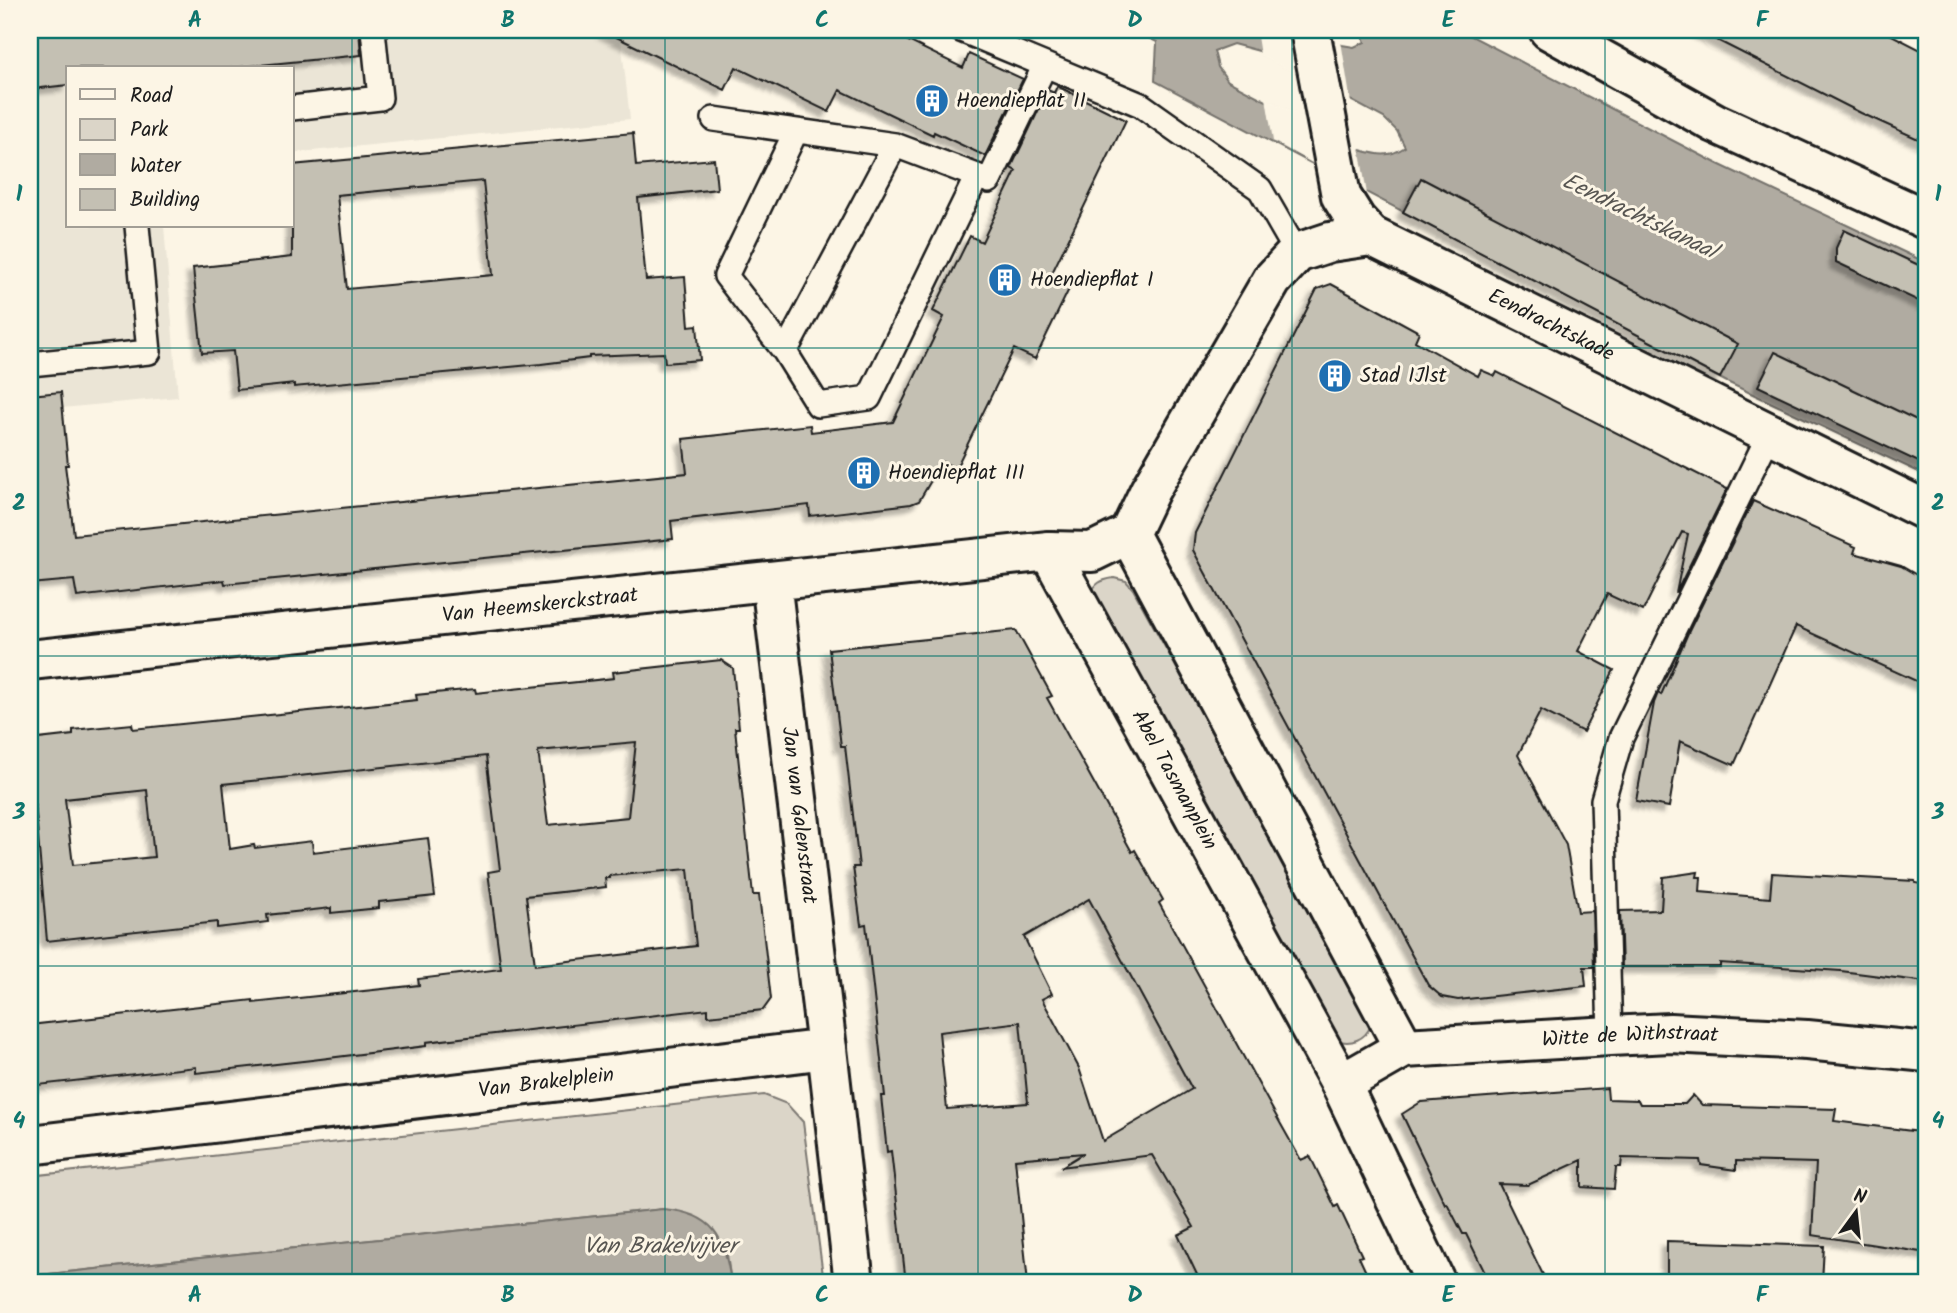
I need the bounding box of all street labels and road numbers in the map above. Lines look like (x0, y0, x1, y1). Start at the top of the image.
street label: Eendrachtskade (1482, 280, 1621, 371)
street label: Van Heemskerckstraat (441, 578, 641, 632)
street label: Abel Tasmanplein (1123, 704, 1226, 856)
street label: Jan van Galenstraat (772, 725, 826, 907)
street label: Witte de Withstraat (1541, 1016, 1720, 1056)
street label: Van Brakelplein (477, 1058, 616, 1107)

